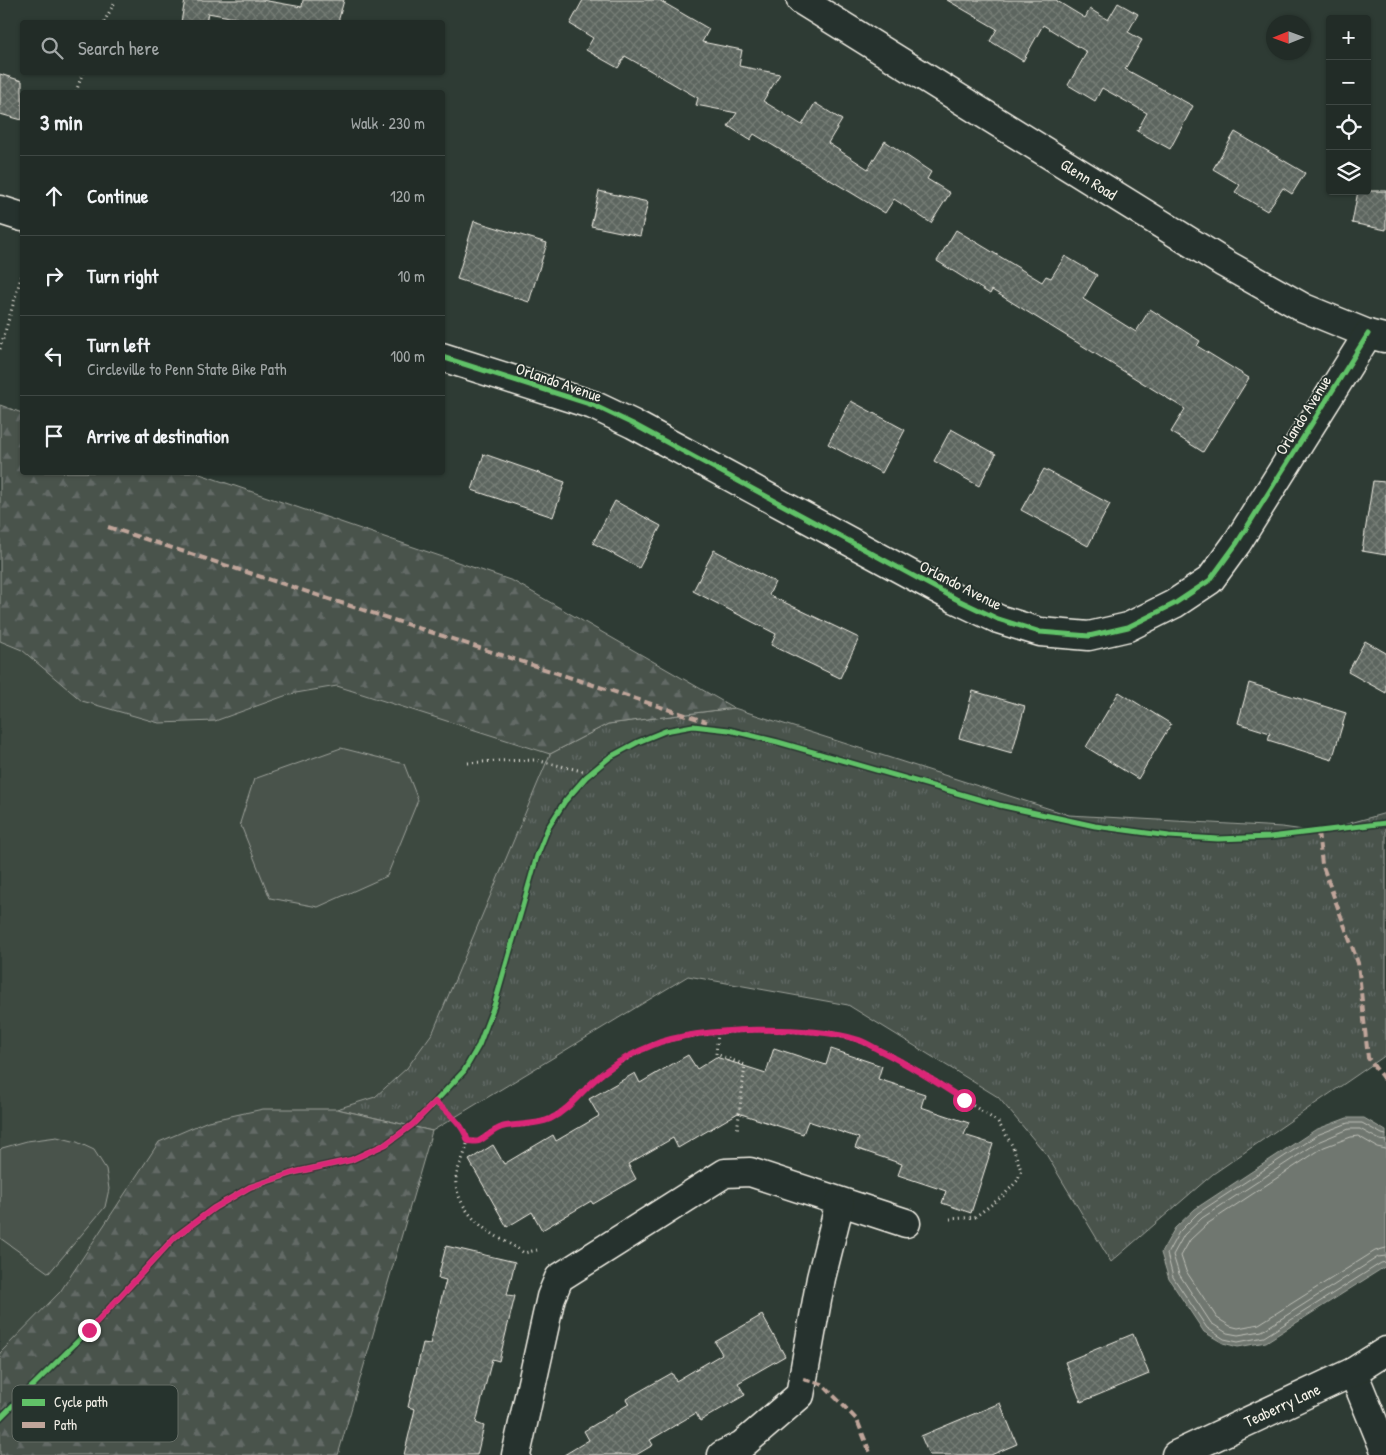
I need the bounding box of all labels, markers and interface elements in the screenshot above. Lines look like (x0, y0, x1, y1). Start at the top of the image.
north arrow (1266, 15, 1311, 60)
map controls (1326, 15, 1371, 195)
button: + (1326, 15, 1371, 60)
search box (20, 20, 445, 75)
icon: search (38, 34, 66, 62)
text: Search here (78, 35, 159, 61)
button: − (1326, 60, 1371, 105)
button: locate (1326, 105, 1371, 150)
text: 3 min (40, 108, 83, 137)
text: Walk · 230 m (351, 112, 425, 134)
button: layers (1326, 150, 1371, 195)
street label: Glenn Road (1057, 153, 1121, 205)
icon: ahead (40, 182, 68, 210)
text: Continue (87, 183, 148, 209)
text: 120 m (390, 185, 425, 207)
icon: right (40, 262, 68, 290)
text: Turn right (87, 263, 158, 289)
text: 10 m (397, 265, 425, 287)
text: Turn left (87, 332, 150, 358)
icon: left (40, 342, 68, 370)
text: 100 m (390, 345, 425, 367)
street label: Orlando Avenue (513, 357, 606, 407)
text: Circleville to Penn State Bike Path (87, 358, 286, 380)
street label: Orlando Avenue (1270, 371, 1336, 459)
icon: arrive (40, 422, 68, 450)
text: Arrive at destination (87, 423, 229, 449)
street label: Orlando Avenue (916, 555, 1007, 615)
route start (953, 1089, 976, 1112)
route end (78, 1319, 101, 1342)
street label: Teaberry Lane (1240, 1378, 1324, 1432)
legend (12, 1385, 178, 1442)
text: Cycle path (54, 1392, 108, 1412)
text: Path (54, 1415, 77, 1434)

